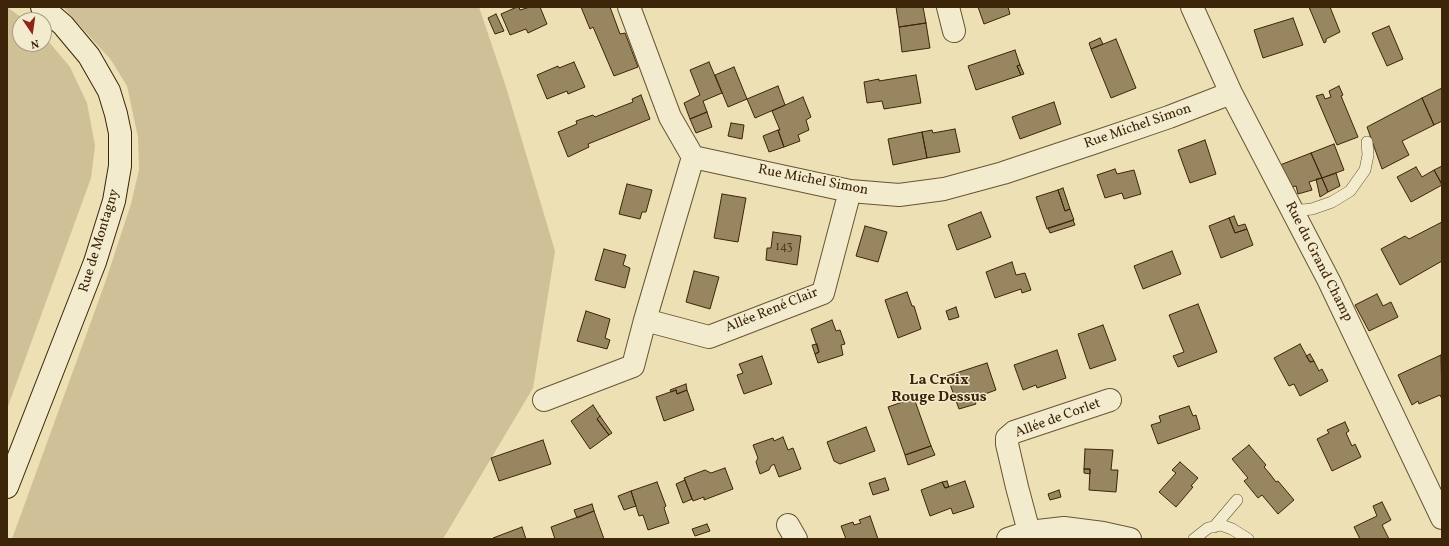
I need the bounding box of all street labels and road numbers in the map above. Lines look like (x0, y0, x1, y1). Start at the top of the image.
street label: Rue Michel Simon (1082, 101, 1194, 153)
street label: Rue Michel Simon (756, 162, 870, 200)
street label: Rue de Montagny (76, 187, 124, 295)
street label: Rue du Grand Champ (1280, 199, 1356, 325)
street label: Allée René Clair (723, 285, 821, 337)
street label: Allée de Corlet (1013, 396, 1103, 442)

